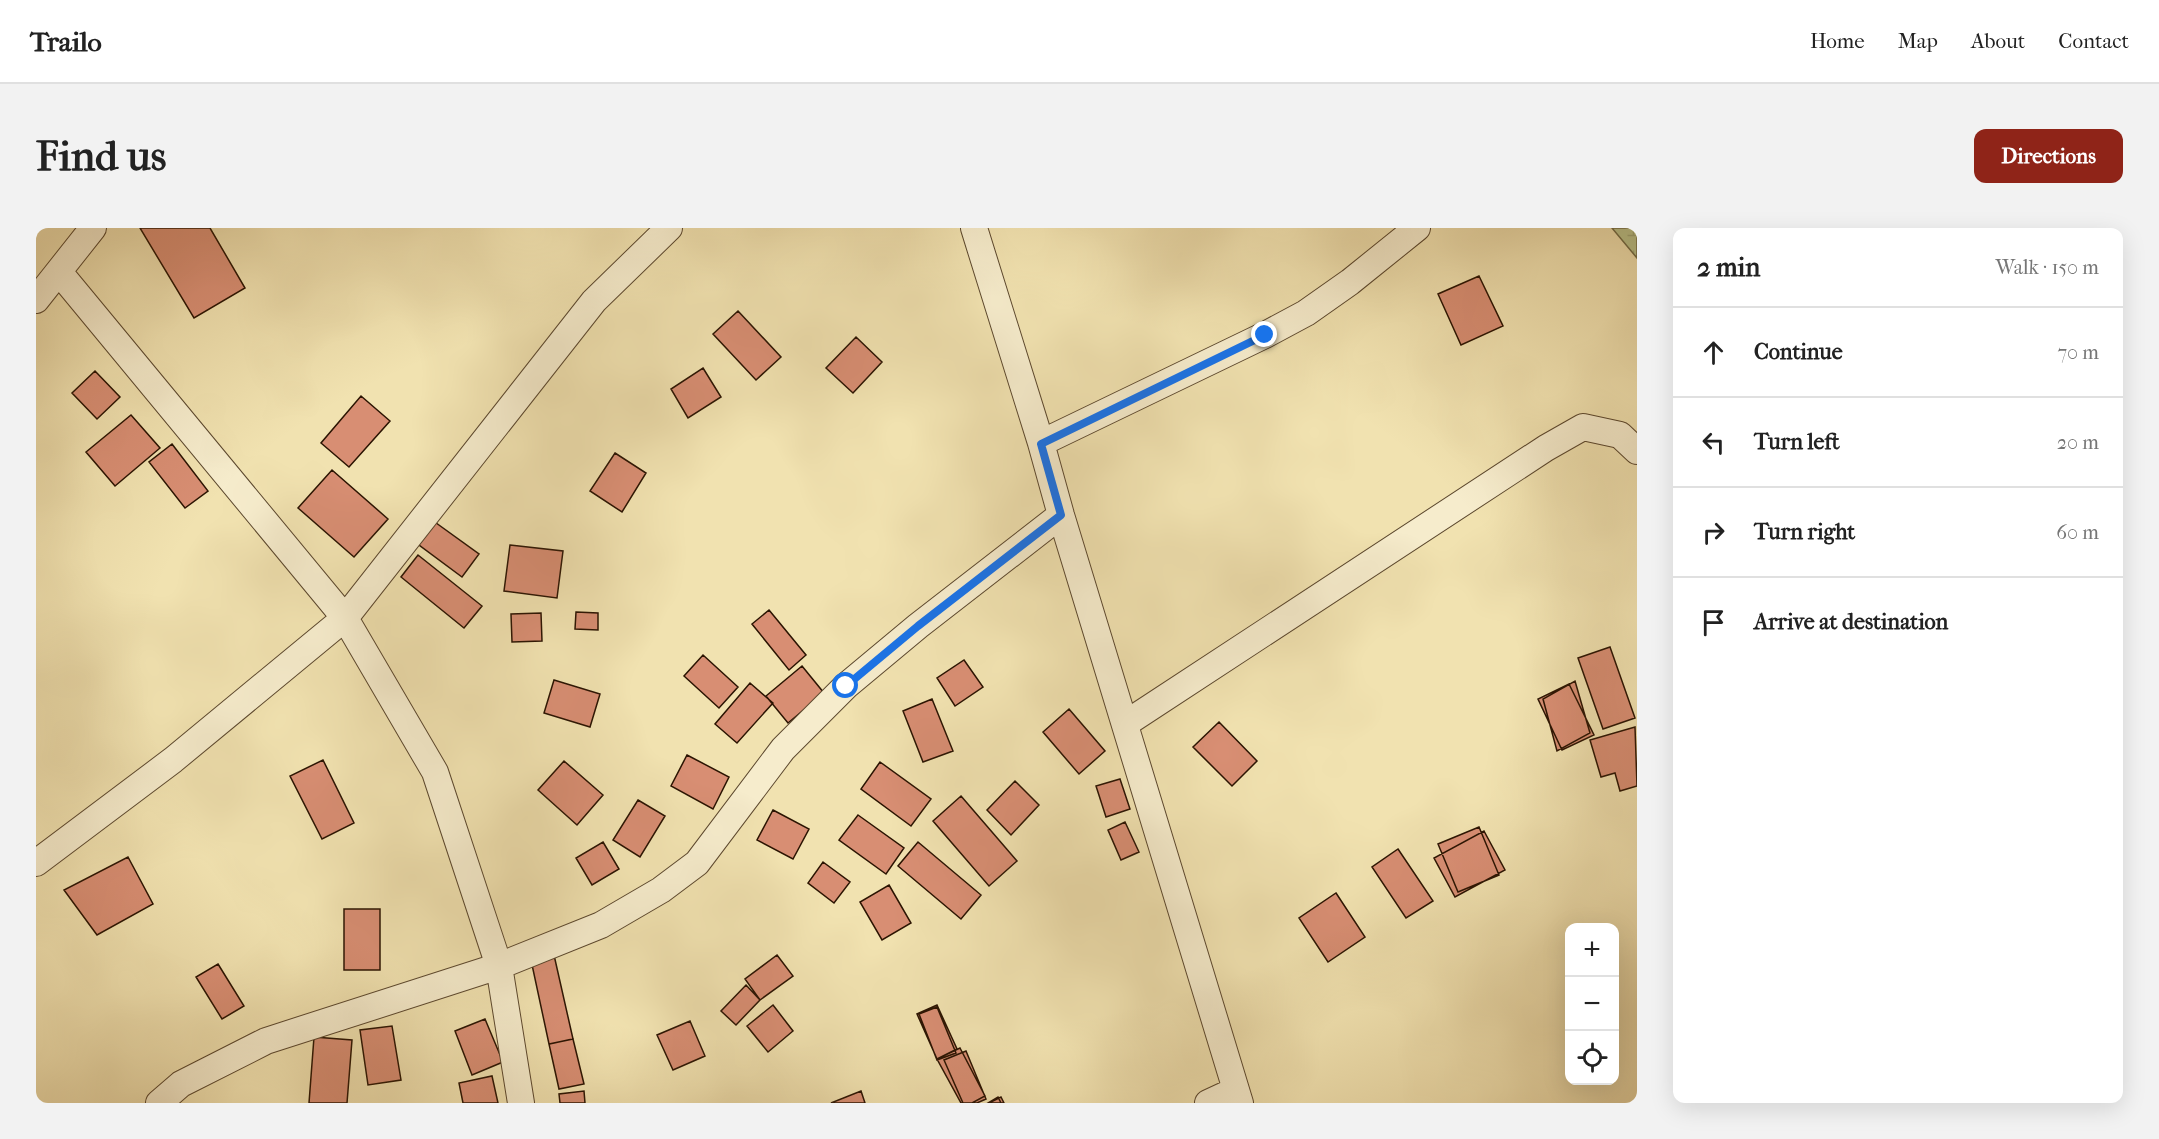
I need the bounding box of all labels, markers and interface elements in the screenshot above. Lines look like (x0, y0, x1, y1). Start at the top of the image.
text: Trailo (30, 25, 102, 58)
text: Home (1810, 29, 1865, 53)
text: Map (1898, 29, 1938, 53)
text: About (1971, 29, 2025, 53)
text: Contact (2058, 29, 2129, 53)
button: Directions (1974, 129, 2123, 183)
text: Find us (36, 132, 166, 181)
text: 2 min (1697, 252, 1760, 283)
text: Walk · 150 m (1995, 256, 2099, 279)
route end (1251, 321, 1277, 347)
icon: ahead (1697, 336, 1730, 369)
text: Continue (1754, 339, 1843, 365)
text: 70 m (2057, 341, 2099, 364)
icon: left (1697, 426, 1730, 459)
text: Turn left (1754, 429, 1840, 455)
text: 20 m (2057, 431, 2099, 454)
icon: right (1697, 516, 1730, 549)
text: Turn right (1754, 519, 1855, 545)
text: 60 m (2056, 521, 2099, 544)
icon: arrive (1697, 606, 1730, 639)
text: Arrive at destination (1754, 609, 1948, 635)
route start (832, 672, 858, 698)
map controls (1565, 923, 1619, 1085)
button: + (1565, 923, 1619, 977)
button: − (1565, 977, 1619, 1031)
button: locate (1565, 1031, 1619, 1085)

